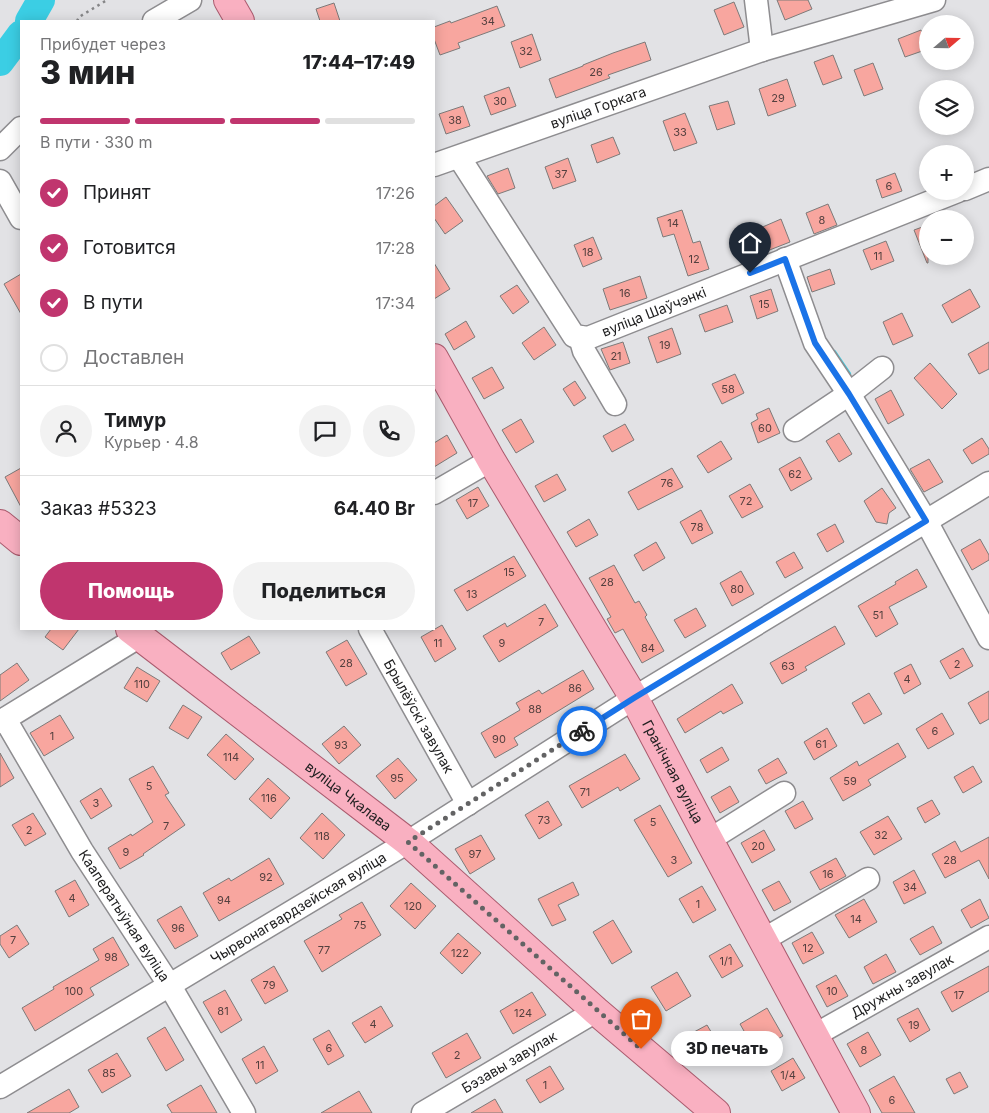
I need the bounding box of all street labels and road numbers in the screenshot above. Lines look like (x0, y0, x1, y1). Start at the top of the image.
street label: вуліца Горкага (548, 82, 648, 132)
street label: вуліца Шаўчэнкі (599, 283, 709, 340)
street label: Брылёўскі завулак (381, 656, 458, 776)
street label: Гранічная вуліца (639, 717, 708, 826)
street label: вуліца Чкалава (302, 758, 395, 834)
street label: Кааператыўная вуліца (75, 846, 174, 984)
street label: Чырвонагвардзейская вуліца (207, 848, 389, 967)
street label: Дружны завулак (848, 950, 957, 1021)
street label: Бэзавы завулак (458, 1027, 560, 1096)

